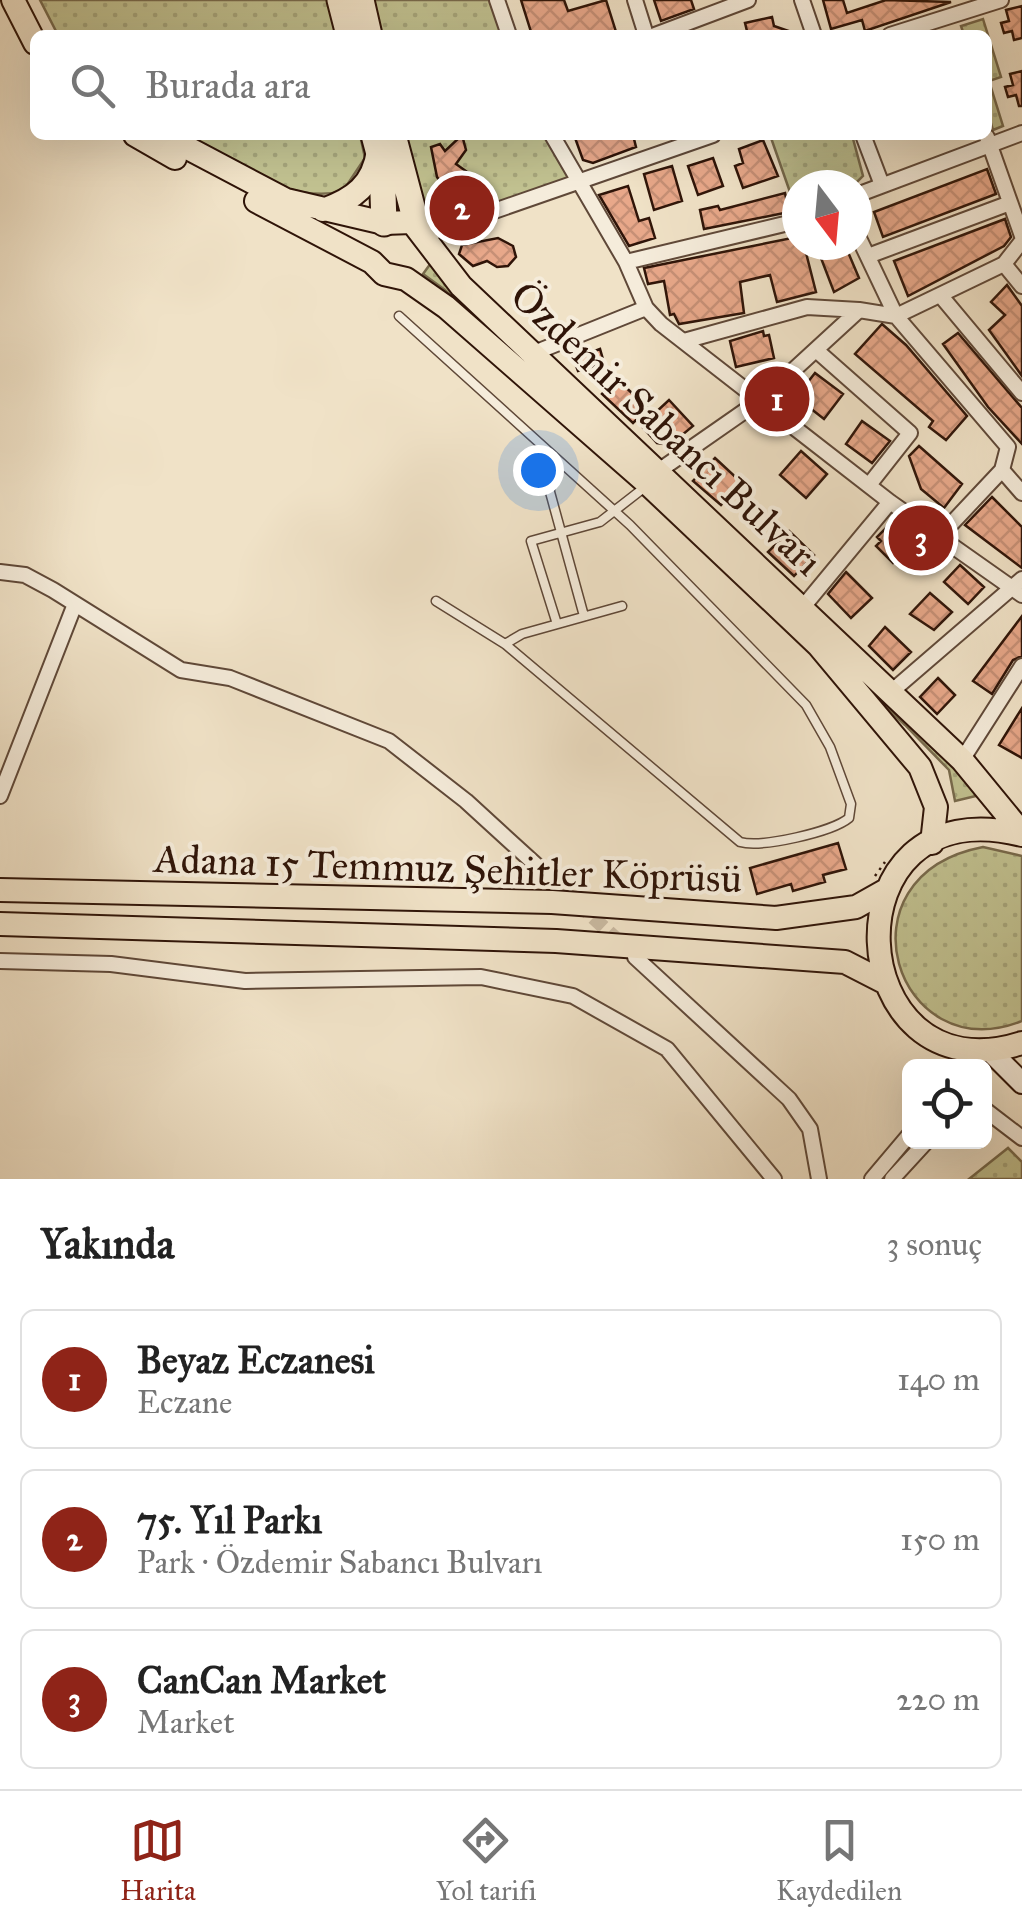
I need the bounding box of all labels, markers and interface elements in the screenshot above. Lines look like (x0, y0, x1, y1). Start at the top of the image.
search box (30, 30, 992, 140)
icon: search (65, 58, 120, 113)
text: Burada ara (145, 62, 310, 108)
pin: 2 (430, 170, 494, 246)
north arrow (782, 170, 872, 260)
street label: Özdemir Sabancı Bulvarı (501, 271, 833, 586)
pin: 1 (744, 362, 810, 436)
your location (513, 445, 564, 496)
pin: 3 (888, 500, 954, 576)
street label: Adana 15 Temmuz Şehitler Köprüsü (151, 834, 743, 903)
map controls (902, 1059, 992, 1149)
button: locate (902, 1059, 992, 1149)
text: Yakında (40, 1218, 174, 1270)
text: 3 sonuç (887, 1225, 982, 1264)
text: Beyaz Eczanesi (137, 1337, 375, 1383)
text: 1 (68, 1360, 81, 1399)
text: 140 m (897, 1360, 980, 1399)
text: Eczane (137, 1383, 232, 1422)
text: 75. Yıl Parkı (137, 1497, 322, 1543)
text: 2 (67, 1520, 82, 1559)
text: 150 m (900, 1520, 980, 1559)
text: Park · Özdemir Sabancı Bulvarı (137, 1543, 542, 1582)
text: CanCan Market (137, 1657, 386, 1703)
text: 3 (68, 1680, 81, 1719)
text: 220 m (896, 1680, 980, 1719)
text: Market (137, 1703, 235, 1742)
tab: Harita (120, 1813, 196, 1908)
tab: Yol tarifi (436, 1813, 536, 1908)
tab: Kaydedilen (776, 1813, 902, 1908)

